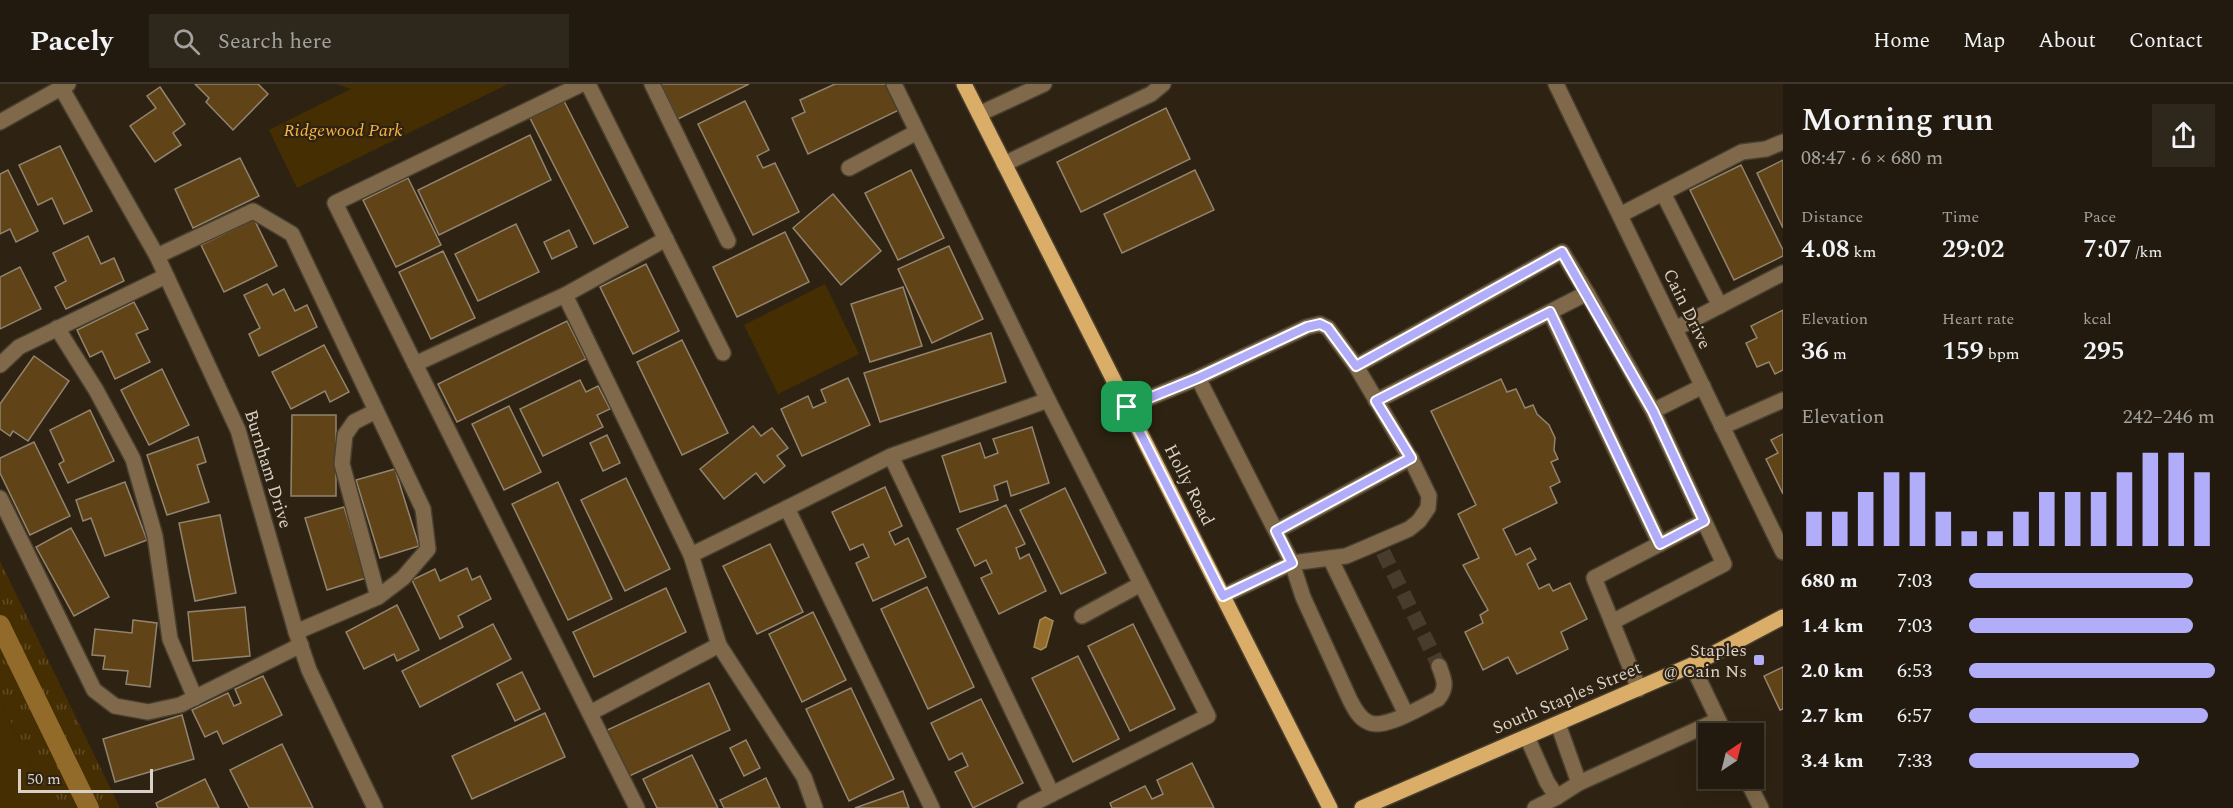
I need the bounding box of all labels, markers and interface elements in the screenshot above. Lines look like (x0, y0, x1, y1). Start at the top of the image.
search box (149, 14, 569, 68)
text: Pacely (30, 20, 113, 63)
icon: search (170, 25, 203, 58)
text: Search here (218, 25, 332, 58)
text: Home (1873, 25, 1930, 57)
text: Map (1963, 25, 2005, 57)
text: About (2038, 25, 2096, 57)
text: Contact (2129, 25, 2203, 57)
text: Morning run (1801, 95, 1994, 145)
button: share (2152, 104, 2215, 167)
park label: Ridgewood Park (283, 117, 403, 144)
text: 08:47 · 6 × 680 m (1801, 143, 1943, 173)
text: Distance (1801, 205, 1863, 229)
text: Time (1942, 205, 1979, 229)
text: Pace (2083, 205, 2116, 229)
text: 4.08 (1801, 229, 1850, 269)
text: 29:02 (1942, 229, 2005, 269)
text: 7:07 (2083, 229, 2132, 269)
text: km (1850, 240, 1876, 264)
text: /km (2132, 240, 2162, 264)
street label: Cain Drive (1656, 264, 1718, 354)
text: Elevation (1801, 307, 1868, 331)
text: Heart rate (1942, 307, 2014, 331)
text: kcal (2083, 307, 2112, 331)
text: 36 (1801, 331, 1829, 371)
text: 159 (1942, 331, 1984, 371)
text: 295 (2083, 331, 2125, 371)
text: m (1829, 342, 1847, 366)
text: bpm (1984, 342, 2020, 366)
pin (1101, 381, 1152, 432)
icon: arrive (1110, 390, 1143, 423)
text: Elevation (1801, 402, 1885, 432)
text: 242–246 m (2123, 402, 2215, 432)
street label: Burnham Drive (237, 406, 299, 532)
street label: Holly Road (1157, 439, 1221, 531)
text: 680 m (1801, 566, 1858, 596)
text: 7:03 (1897, 566, 1932, 596)
text: 1.4 km (1801, 611, 1864, 641)
text: 7:03 (1897, 611, 1932, 641)
place label: Staples @ Cain Ns (1663, 637, 1747, 685)
marker: Staples @ Cain Ns (1752, 653, 1766, 667)
street label: South Staples Street (1488, 654, 1646, 742)
text: 2.0 km (1801, 656, 1864, 686)
text: 6:53 (1897, 656, 1932, 686)
text: 2.7 km (1801, 701, 1864, 731)
text: 6:57 (1897, 701, 1932, 731)
north arrow (1698, 723, 1764, 789)
map controls (1698, 723, 1764, 789)
text: 3.4 km (1801, 746, 1864, 776)
text: 7:33 (1897, 746, 1932, 776)
scale bar (18, 766, 153, 794)
text: 50 m (27, 767, 61, 791)

